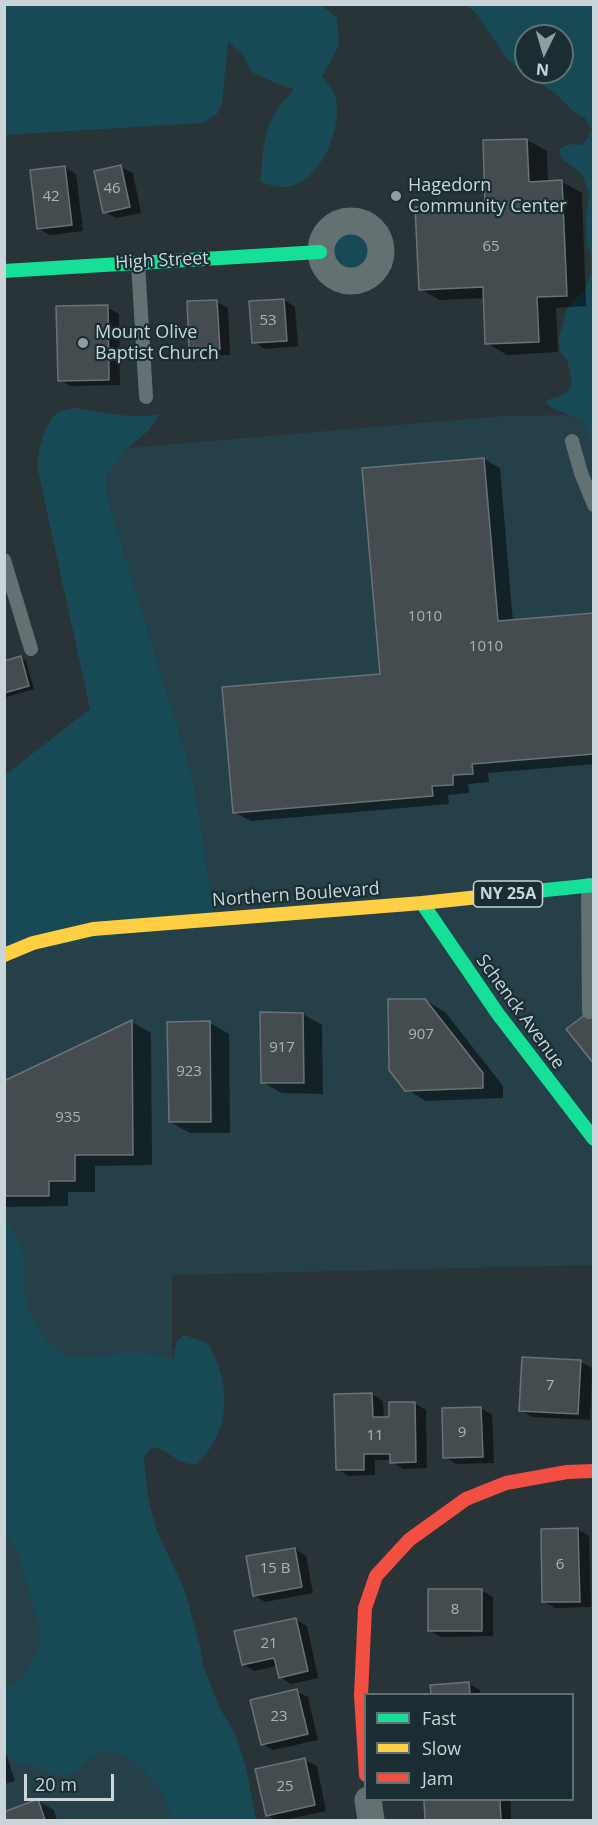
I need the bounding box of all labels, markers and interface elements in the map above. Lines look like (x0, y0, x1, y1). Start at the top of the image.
north arrow (514, 24, 574, 84)
text: N (535, 58, 550, 81)
place label: Hagedorn Community Center (408, 175, 567, 218)
house number: 46 (103, 180, 121, 198)
house number: 42 (42, 188, 60, 206)
marker: Hagedorn Community Center (389, 189, 403, 203)
house number: 65 (482, 238, 500, 256)
street label: High Street (115, 248, 209, 274)
house number: 53 (259, 312, 277, 330)
place label: Mount Olive Baptist Church (95, 322, 219, 364)
marker: Mount Olive Baptist Church (76, 336, 90, 350)
house number: 1010 (408, 608, 442, 626)
house number: 1010 (469, 638, 503, 656)
street label: Northern Boulevard (212, 878, 380, 912)
road number: NY 25A (474, 881, 542, 907)
street label: Schenck Avenue (471, 951, 569, 1073)
house number: 907 (408, 1026, 434, 1044)
house number: 917 (269, 1039, 295, 1057)
house number: 923 (176, 1063, 202, 1081)
house number: 935 (55, 1109, 81, 1127)
house number: 7 (546, 1377, 554, 1395)
house number: 9 (458, 1424, 466, 1442)
house number: 11 (366, 1427, 384, 1445)
house number: 6 (556, 1556, 564, 1574)
house number: 15 B (260, 1560, 290, 1578)
house number: 8 (451, 1601, 459, 1619)
house number: 21 (260, 1635, 278, 1653)
legend (364, 1693, 574, 1801)
text: Fast (422, 1706, 456, 1730)
house number: 23 (270, 1708, 288, 1726)
text: Slow (422, 1736, 461, 1760)
scale bar (27, 1762, 117, 1800)
text: Jam (422, 1766, 454, 1790)
text: 20 m (35, 1772, 77, 1796)
house number: 25 (276, 1778, 294, 1796)

